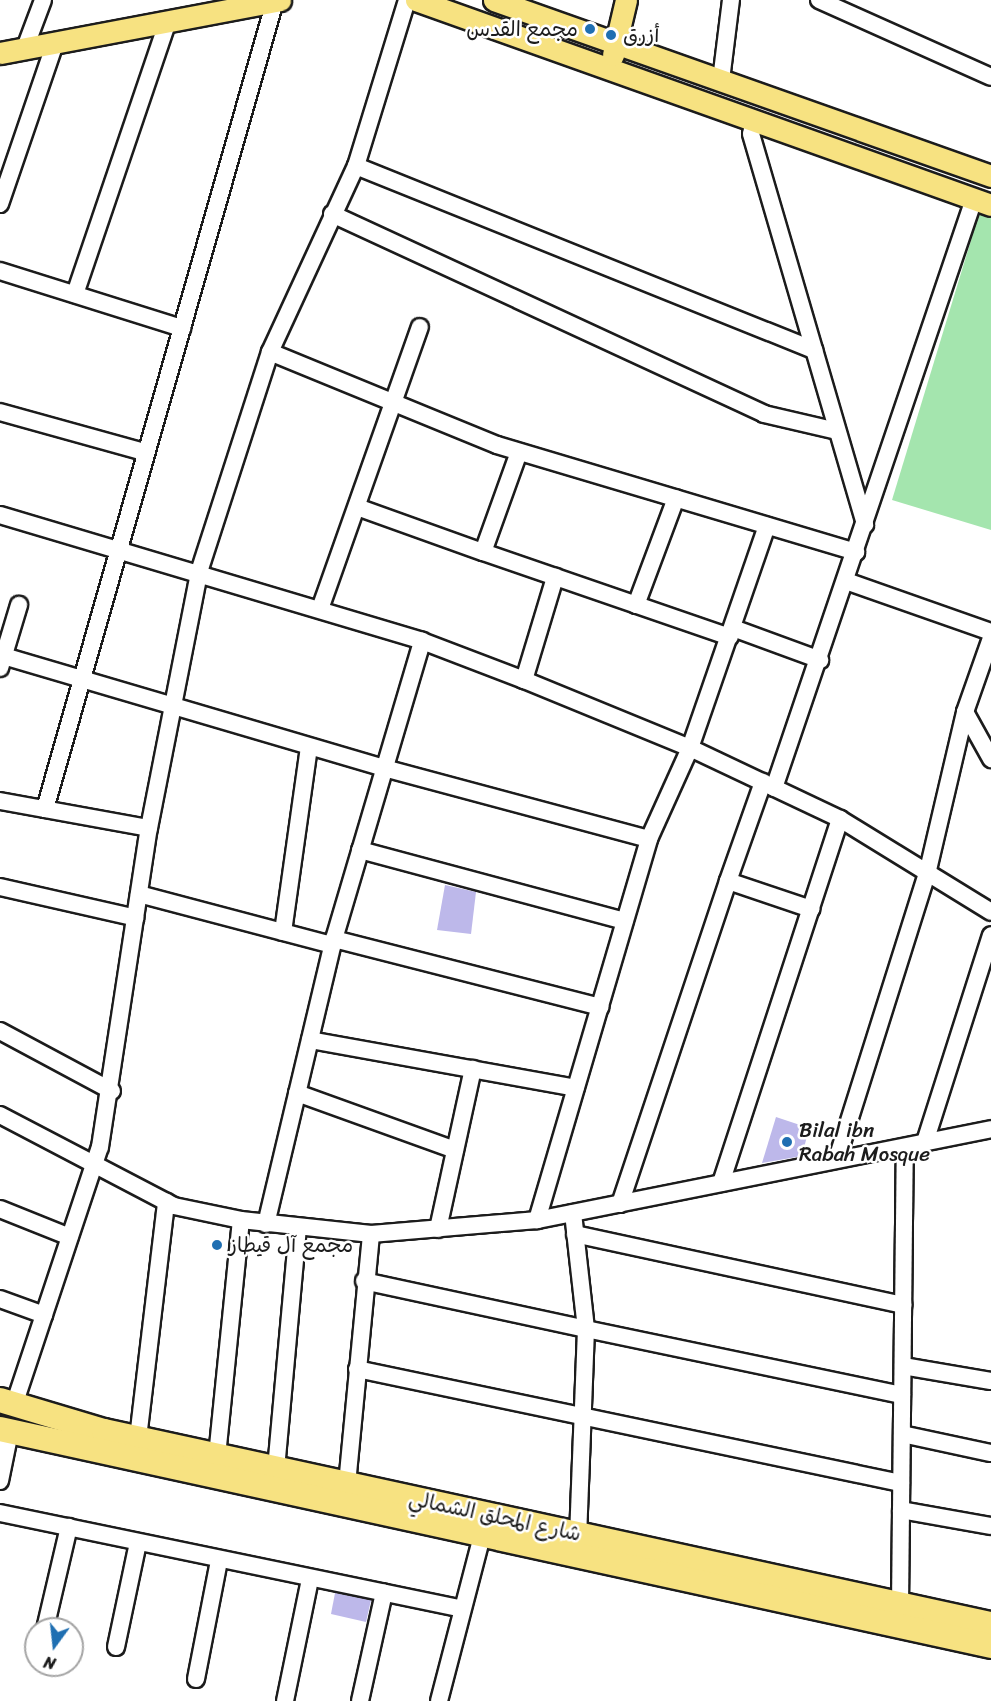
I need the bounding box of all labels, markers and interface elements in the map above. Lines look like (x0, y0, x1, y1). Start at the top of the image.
place label: مجمع القدس (466, 16, 578, 42)
marker: مجمع القدس (583, 22, 597, 36)
place label: أزرق (623, 22, 659, 48)
marker: أزرق (604, 28, 618, 42)
place label: Bilal ibn Rabah Mosque (799, 1117, 930, 1167)
marker: Bilal ibn Rabah Mosque (780, 1135, 794, 1149)
place label: مجمع آل قيطاز (229, 1232, 353, 1258)
marker: مجمع آل قيطاز (210, 1238, 224, 1252)
street label: شارع المحلق الشمالي (407, 1485, 583, 1547)
north arrow (24, 1617, 84, 1677)
text: N (41, 1647, 59, 1678)

